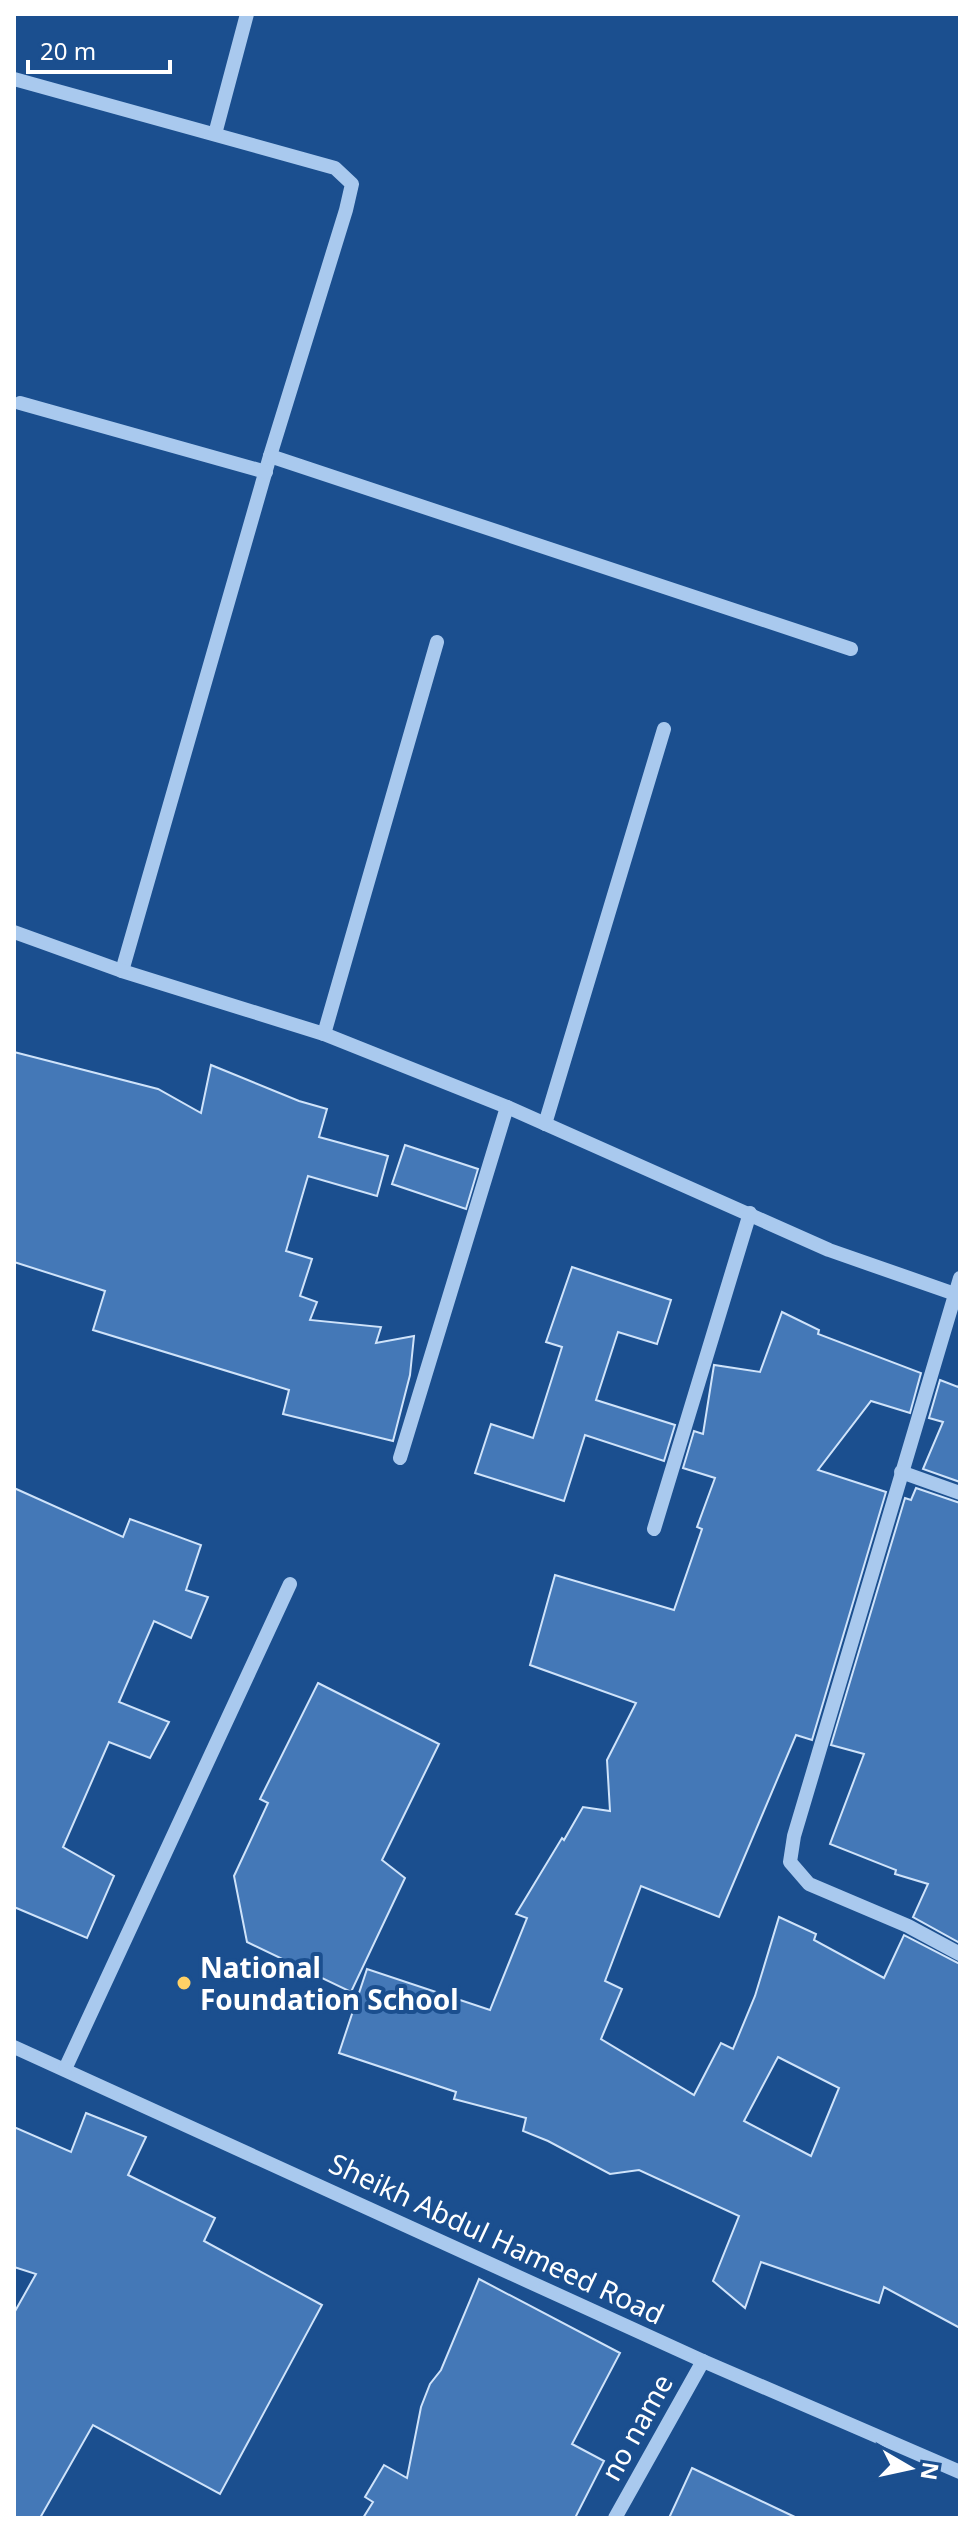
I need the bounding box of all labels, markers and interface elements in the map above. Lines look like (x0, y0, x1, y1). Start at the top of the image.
scale bar (28, 24, 170, 74)
text: 20 m (40, 34, 96, 67)
place label: National Foundation School (200, 1948, 459, 2018)
marker: National Foundation School (175, 1974, 193, 1992)
street label: Sheikh Abdul Hameed Road (323, 2144, 671, 2332)
street label: no name (591, 2367, 681, 2487)
north arrow (870, 2428, 950, 2508)
text: N (915, 2460, 947, 2482)

